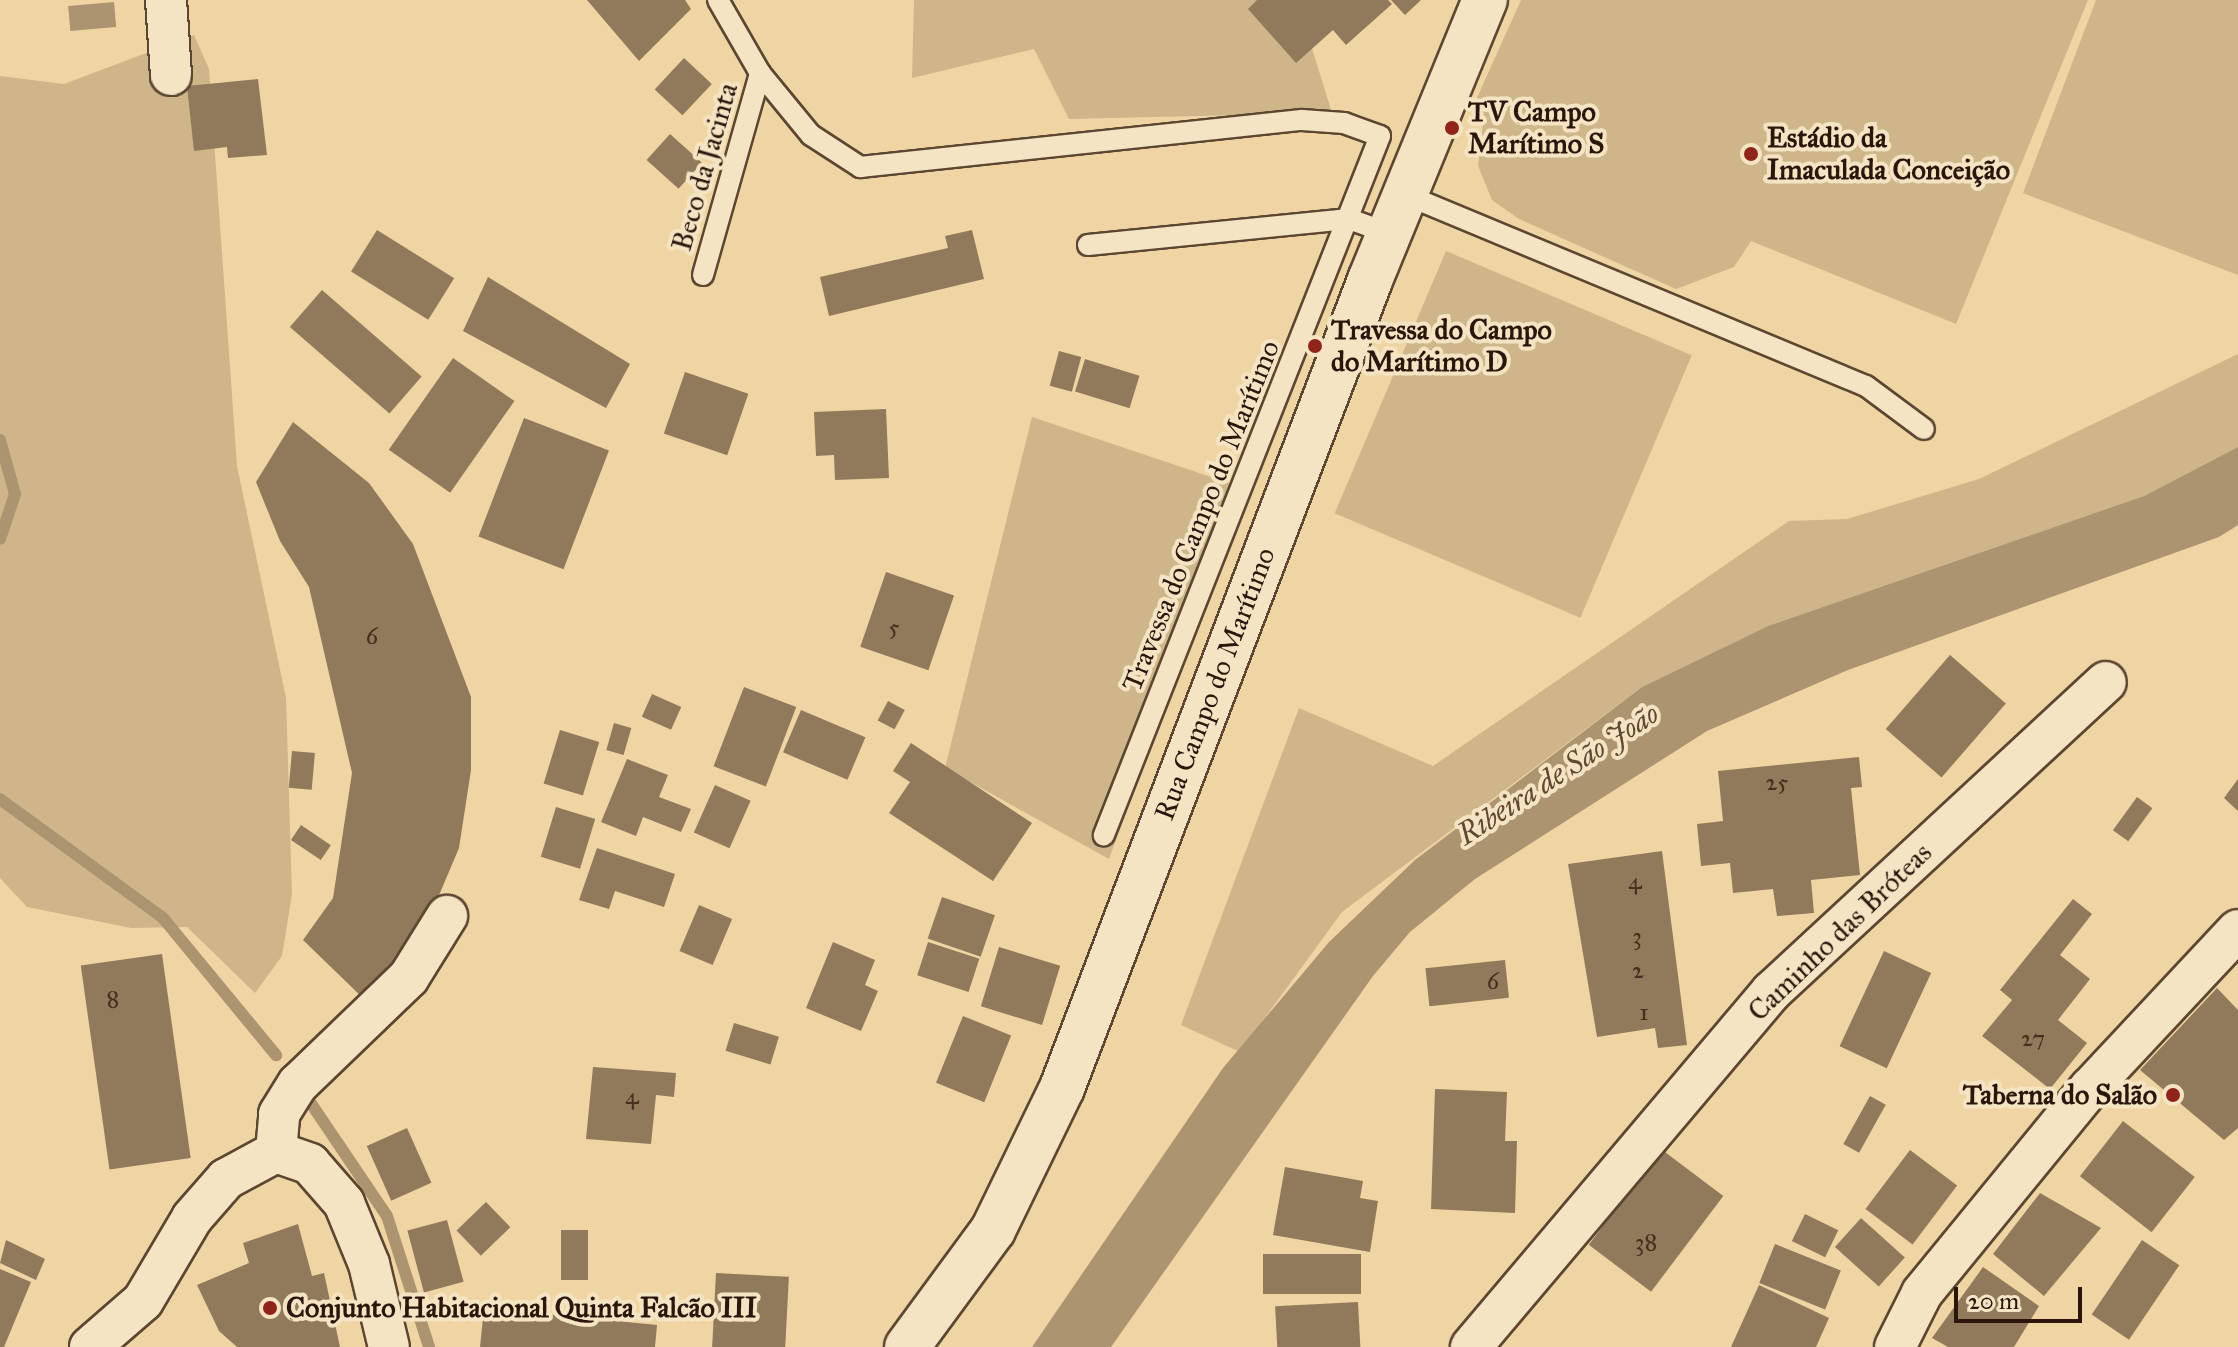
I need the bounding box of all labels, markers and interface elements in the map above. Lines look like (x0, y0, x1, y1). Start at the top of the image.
street label: Beco da Jacinta (665, 79, 745, 255)
place label: TV Campo Marítimo S (1468, 95, 1604, 161)
marker: TV Campo Marítimo S (1443, 119, 1461, 137)
place label: Estádio da Imaculada Conceição (1767, 121, 2010, 187)
marker: Estádio da Imaculada Conceição (1742, 145, 1760, 163)
place label: Travessa do Campo do Marítimo D (1331, 313, 1552, 379)
street label: Travessa do Campo do Marítimo (1115, 336, 1287, 696)
marker: Travessa do Campo do Marítimo D (1306, 337, 1324, 355)
street label: Rua Campo do Marítimo (1147, 543, 1283, 825)
house number: 5 (888, 614, 900, 642)
house number: 6 (366, 623, 378, 651)
water label: Ribeira de São João (1450, 695, 1666, 853)
house number: 25 (1766, 769, 1788, 797)
street label: Caminho das Bróteas (1741, 836, 1939, 1028)
house number: 4 (1628, 868, 1642, 896)
house number: 3 (1632, 923, 1642, 951)
house number: 2 (1632, 957, 1644, 985)
house number: 6 (1487, 968, 1499, 996)
house number: 8 (107, 986, 119, 1014)
house number: 1 (1639, 999, 1649, 1027)
house number: 27 (2021, 1025, 2045, 1053)
place label: Taberna do Salão (1963, 1078, 2157, 1112)
house number: 4 (625, 1083, 639, 1111)
marker: Taberna do Salão (2164, 1086, 2182, 1104)
house number: 38 (1635, 1229, 1657, 1257)
scale bar (1958, 1271, 2086, 1321)
text: 20 m (1968, 1286, 2019, 1316)
place label: Conjunto Habitacional Quinta Falcão III (286, 1291, 757, 1325)
marker: Conjunto Habitacional Quinta Falcão III (261, 1299, 279, 1317)

